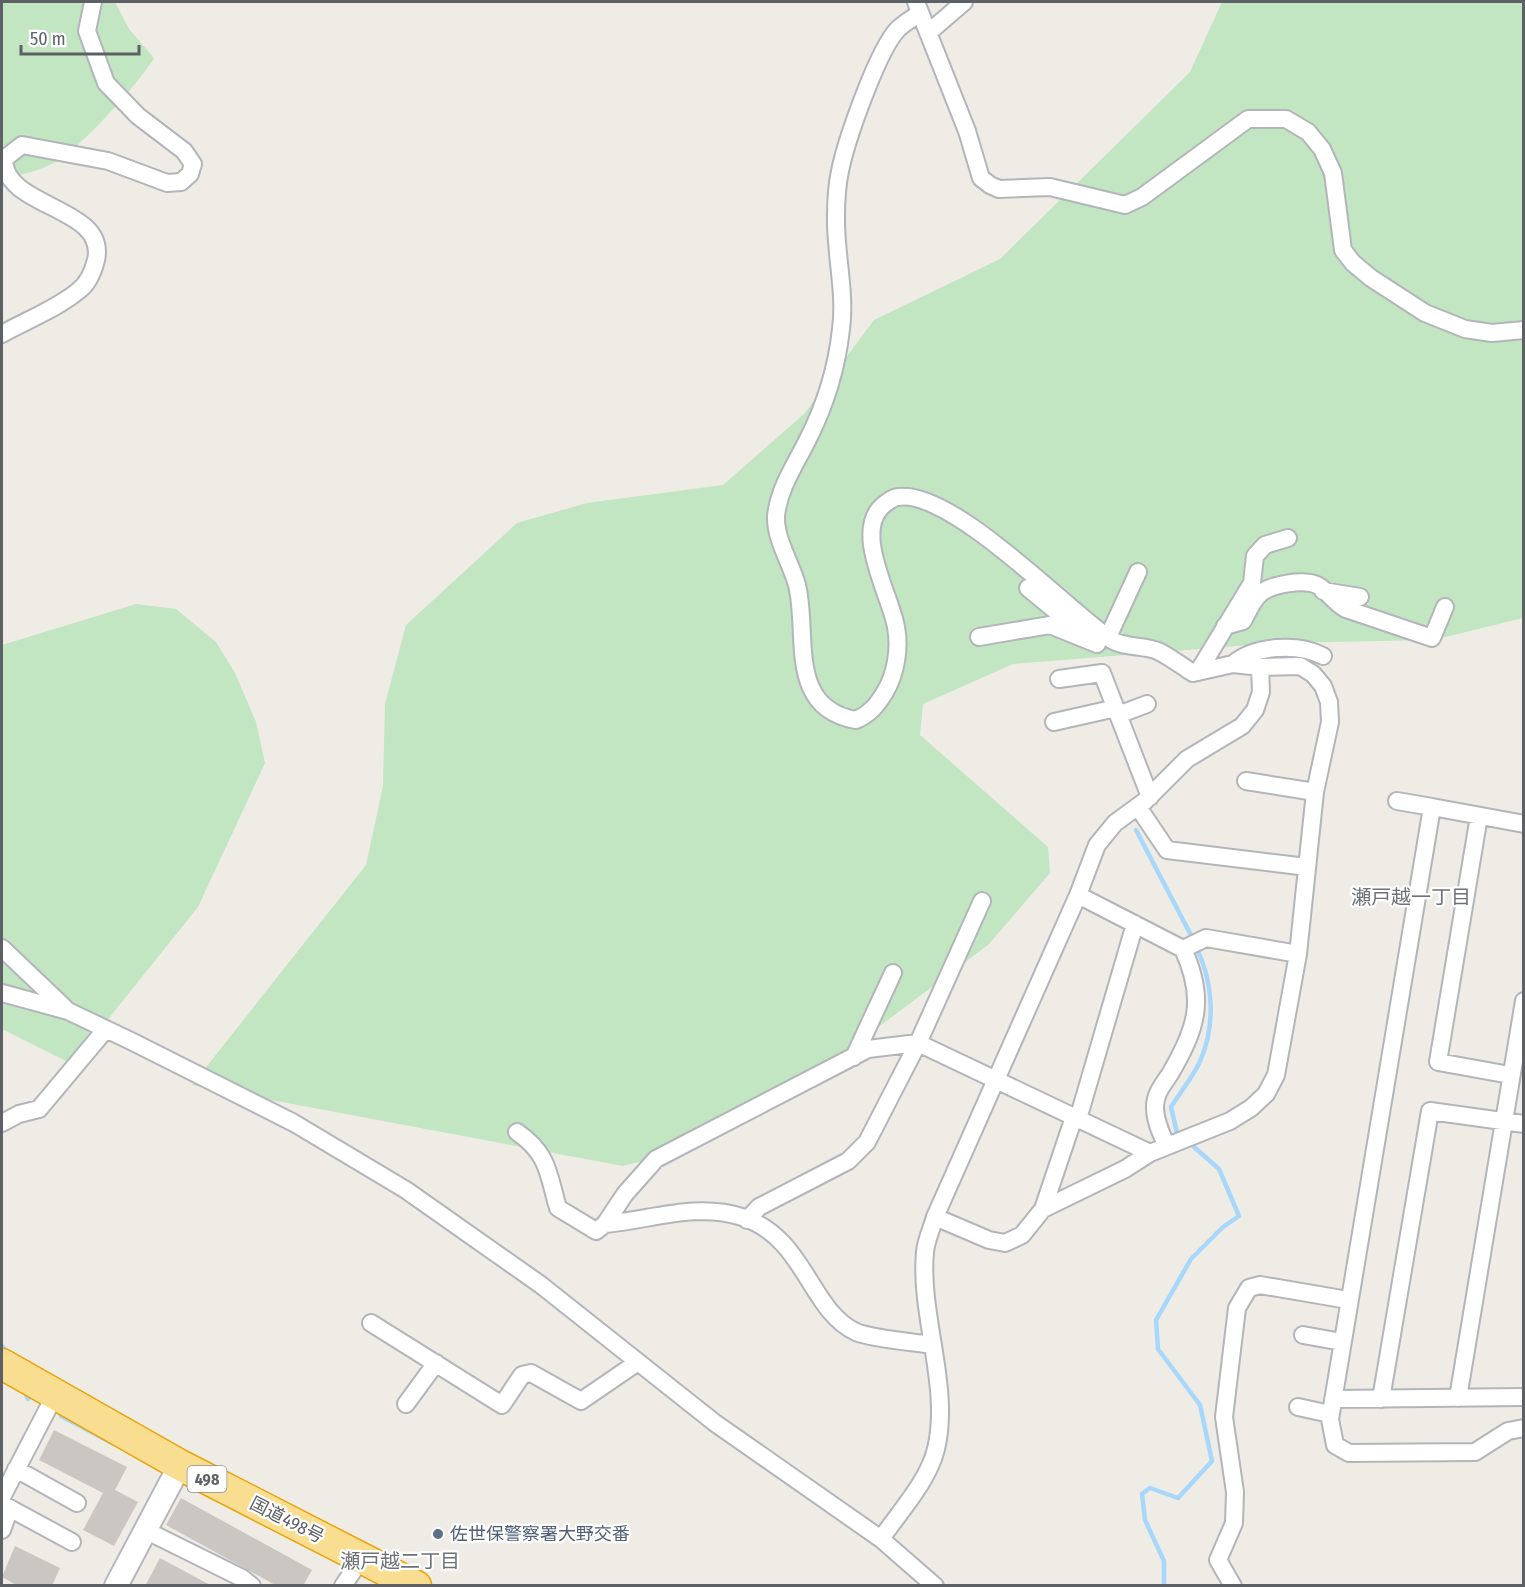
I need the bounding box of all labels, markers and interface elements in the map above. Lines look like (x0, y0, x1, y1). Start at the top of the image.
scale bar (21, 18, 140, 56)
text: 50 m (30, 28, 66, 50)
district label: 瀬戸越一丁目 (1351, 885, 1471, 909)
road number: 498 (188, 1466, 226, 1492)
street label: 国道498号 (246, 1492, 328, 1548)
place label: 佐世保警察署大野交番 (450, 1523, 630, 1545)
marker: 佐世保警察署大野交番 (431, 1527, 445, 1541)
district label: 瀬戸越二丁目 (340, 1549, 460, 1573)

